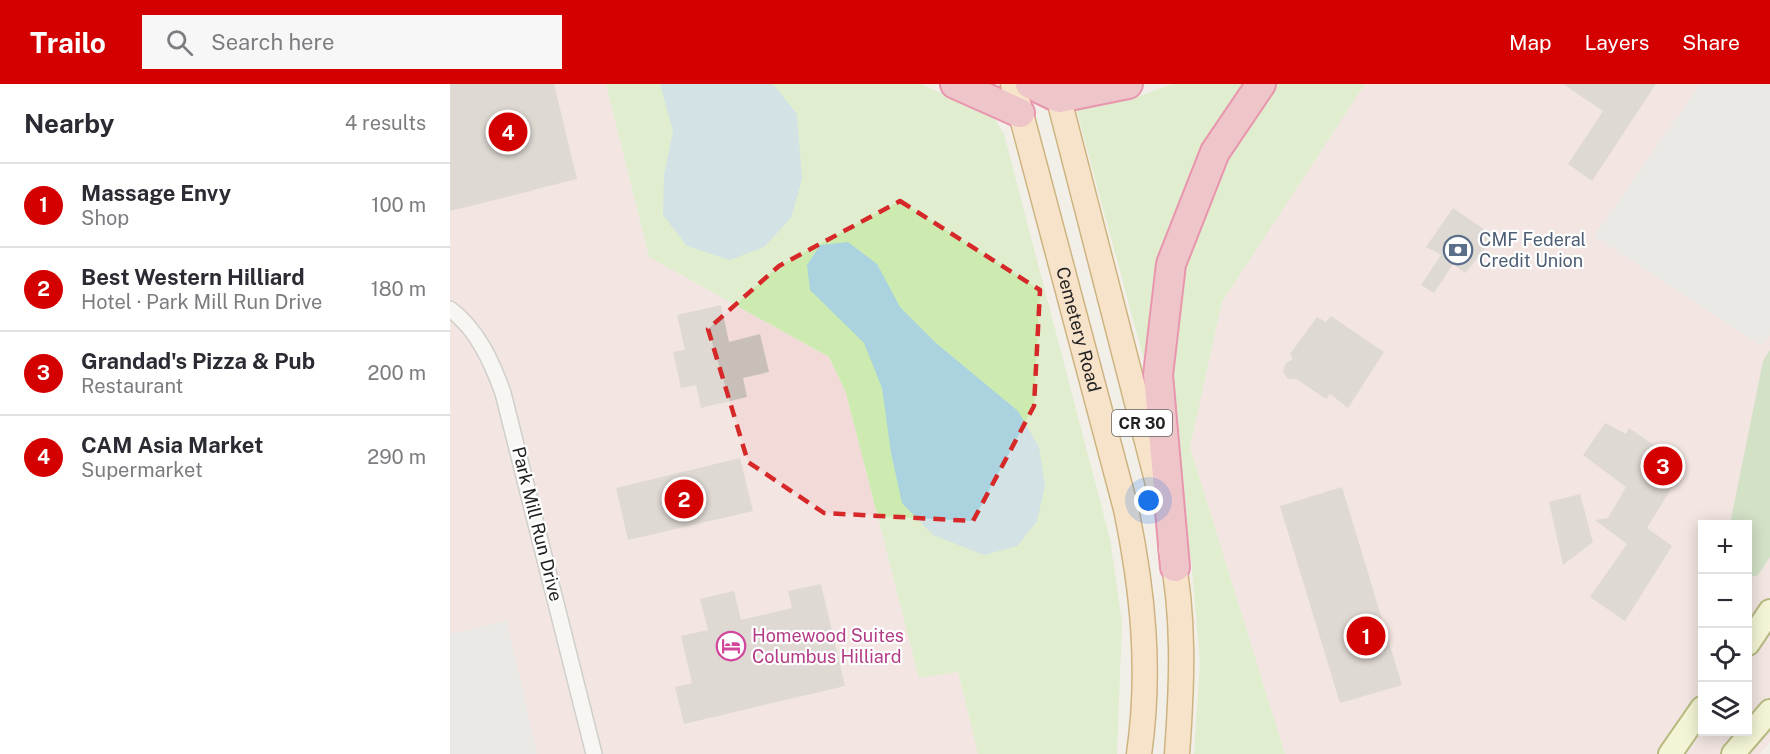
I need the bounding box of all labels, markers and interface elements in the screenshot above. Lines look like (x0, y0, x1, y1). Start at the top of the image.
search box (142, 15, 562, 69)
text: Trailo (30, 26, 106, 59)
icon: search (163, 26, 196, 59)
text: Search here (211, 29, 334, 55)
text: Map (1509, 30, 1552, 55)
text: Layers (1585, 30, 1649, 55)
text: Share (1682, 30, 1740, 55)
text: Nearby (24, 108, 114, 139)
pin: 4 (488, 110, 528, 154)
text: 4 results (345, 111, 426, 135)
text: Massage Envy (81, 180, 231, 206)
text: 1 (39, 193, 48, 217)
text: 100 m (371, 193, 426, 217)
text: Shop (81, 206, 129, 230)
place label: CMF Federal Credit Union (1479, 229, 1586, 271)
bank icon: CMF Federal Credit Union (1442, 234, 1474, 266)
text: Best Western Hilliard (81, 264, 305, 290)
street label: Cemetery Road (1052, 264, 1105, 394)
text: 2 (37, 277, 50, 301)
text: 180 m (371, 277, 426, 301)
text: Hotel · Park Mill Run Drive (81, 290, 322, 314)
text: Grandad's Pizza & Pub (81, 348, 315, 374)
text: 3 (37, 361, 50, 385)
text: 200 m (368, 361, 426, 385)
text: Restaurant (81, 374, 183, 398)
road number: CR 30 (1112, 410, 1172, 436)
text: CAM Asia Market (81, 432, 263, 458)
street label: Park Mill Run Drive (508, 444, 567, 603)
pin: 3 (1644, 444, 1682, 488)
text: 4 (37, 445, 50, 469)
text: 290 m (367, 445, 426, 469)
text: Supermarket (81, 458, 203, 482)
pin: 2 (664, 476, 704, 522)
your location (1134, 486, 1163, 515)
map controls (1698, 520, 1752, 736)
button: + (1698, 520, 1752, 574)
button: − (1698, 574, 1752, 628)
pin: 1 (1346, 614, 1386, 658)
place label: Homewood Suites Columbus Hilliard (752, 625, 904, 667)
button: locate (1698, 628, 1752, 682)
hotel icon: Homewood Suites Columbus Hilliard (715, 630, 747, 662)
button: layers (1698, 682, 1752, 736)

